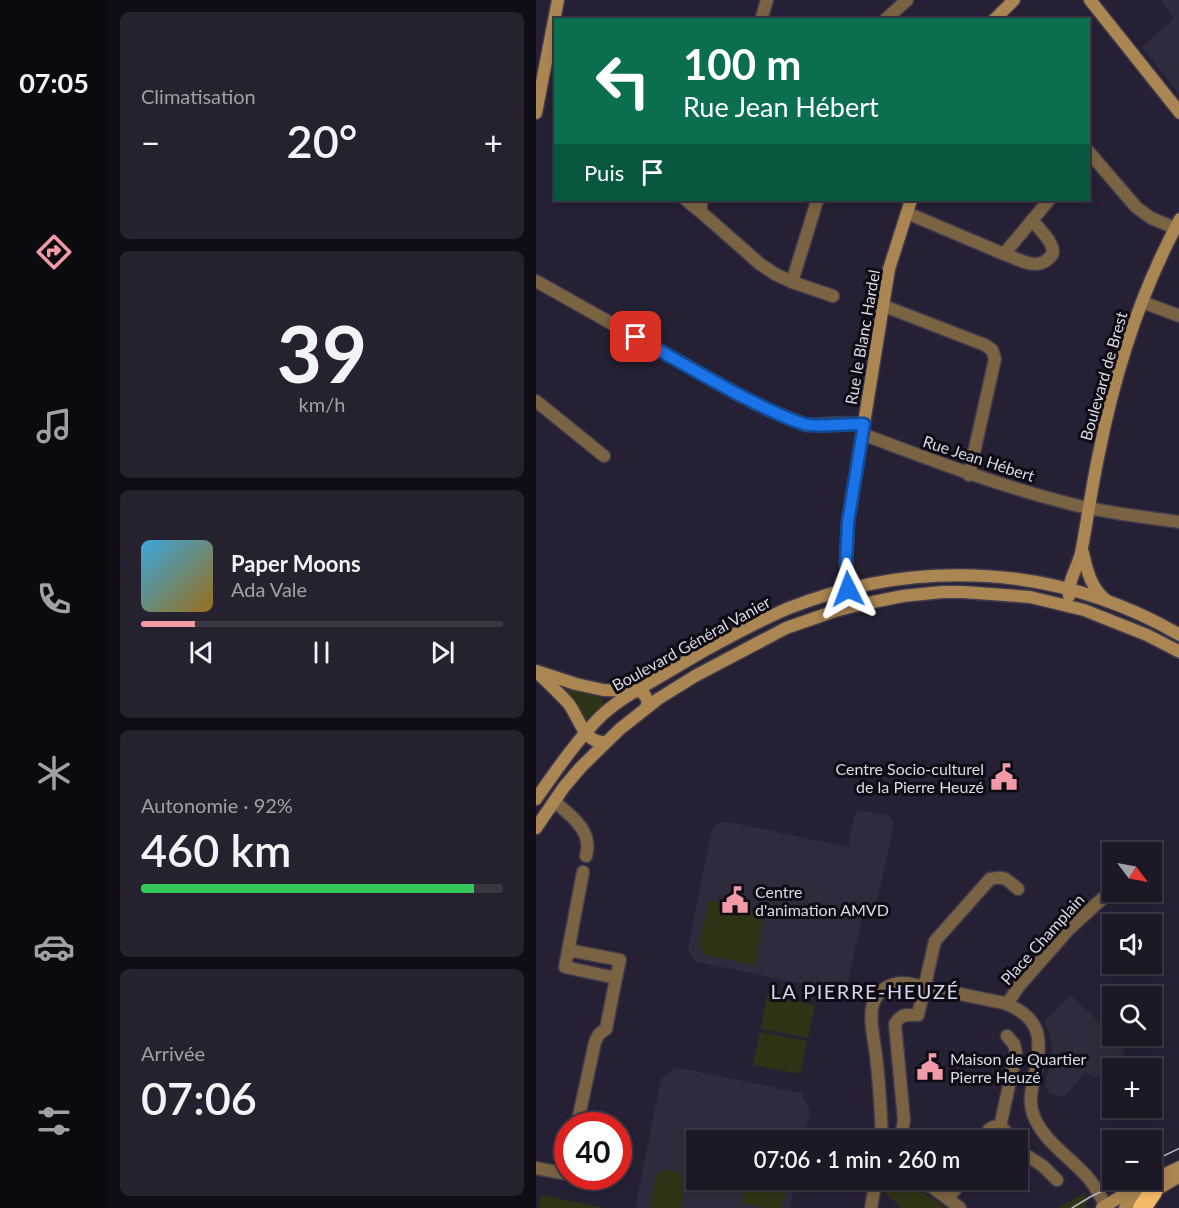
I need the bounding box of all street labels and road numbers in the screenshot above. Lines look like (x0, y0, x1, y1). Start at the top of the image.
street label: Rue le Blanc Hardel (841, 268, 883, 406)
street label: Boulevard de Brest (1076, 309, 1131, 443)
street label: Rue Jean Hébert (921, 431, 1037, 485)
street label: Boulevard Général Vanier (609, 591, 774, 694)
street label: Place Champlain (996, 890, 1088, 988)

